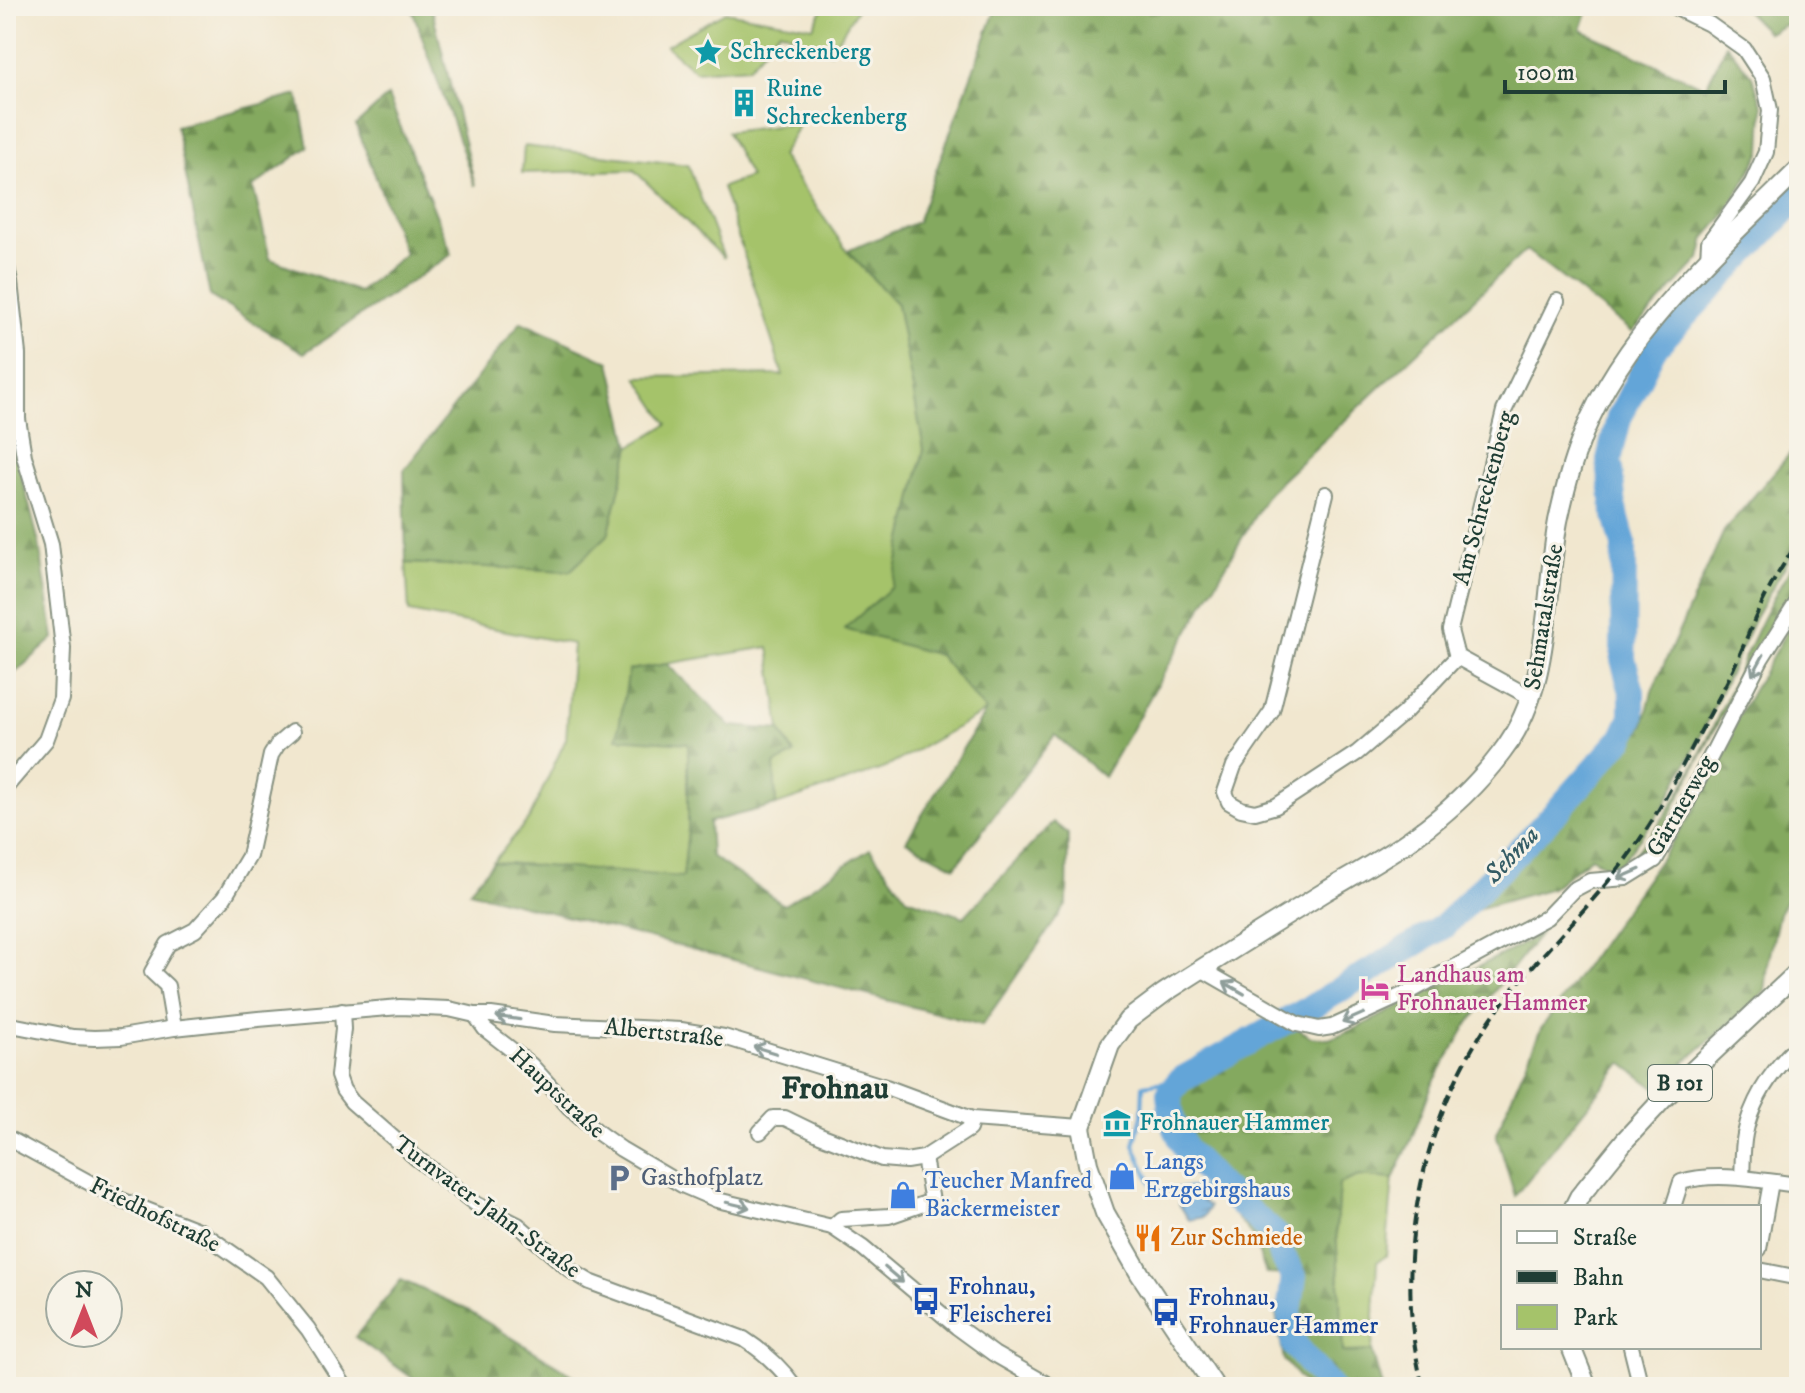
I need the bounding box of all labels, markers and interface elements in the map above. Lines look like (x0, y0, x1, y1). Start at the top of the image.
place icon: Schreckenberg (693, 37, 723, 67)
place label: Schreckenberg (730, 37, 871, 67)
scale bar (1505, 44, 1725, 94)
text: 100 m (1517, 58, 1575, 88)
place label: Ruine Schreckenberg (766, 74, 907, 132)
building icon: Ruine Schreckenberg (729, 88, 759, 118)
street label: Am Schreckenberg (1446, 407, 1522, 588)
street label: Sehmatalstraße (1518, 542, 1570, 692)
one-way arrow (1750, 653, 1766, 676)
street label: Gärtnerweg (1640, 750, 1722, 862)
water label: Sehma (1477, 819, 1547, 891)
one-way arrow (1618, 867, 1642, 882)
place label: Landhaus am Frohnauer Hammer (1397, 960, 1587, 1018)
hotel icon: Landhaus am Frohnauer Hammer (1360, 974, 1390, 1004)
one-way arrow (1223, 980, 1246, 996)
one-way arrow (496, 1010, 522, 1025)
street label: Albertstraße (603, 1012, 725, 1054)
one-way arrow (1342, 1012, 1366, 1027)
street label: Hauptstraße (503, 1041, 612, 1145)
one-way arrow (753, 1042, 779, 1057)
road number: B 101 (1648, 1065, 1712, 1101)
district label: Frohnau (781, 1069, 889, 1109)
museum icon: Frohnauer Hammer (1102, 1108, 1132, 1138)
place label: Frohnauer Hammer (1139, 1108, 1329, 1138)
street label: Turnvater-Jahn-Straße (387, 1129, 587, 1285)
place label: Langs Erzgebirgshaus (1144, 1147, 1290, 1205)
shop icon: Langs Erzgebirgshaus (1107, 1161, 1137, 1191)
parking icon: Gasthofplatz (604, 1163, 634, 1193)
place label: Gasthofplatz (641, 1163, 763, 1193)
place label: Teucher Manfred Bäckermeister (925, 1166, 1092, 1224)
street label: Friedhofstraße (85, 1170, 225, 1260)
shop icon: Teucher Manfred Bäckermeister (888, 1180, 918, 1210)
one-way arrow (725, 1198, 751, 1213)
legend (1501, 1205, 1761, 1349)
restaurant icon: Zur Schmiede (1133, 1223, 1163, 1253)
place label: Zur Schmiede (1170, 1223, 1303, 1253)
text: Straße (1573, 1223, 1637, 1253)
text: Bahn (1573, 1263, 1624, 1293)
one-way arrow (884, 1265, 905, 1283)
north arrow (44, 1269, 124, 1349)
place label: Frohnau, Fleischerei (948, 1272, 1052, 1330)
text: N (75, 1277, 93, 1304)
place label: Frohnau, Frohnauer Hammer (1188, 1283, 1378, 1341)
bus stop icon: Frohnau, Fleischerei (911, 1286, 941, 1316)
bus stop icon: Frohnau, Frohnauer Hammer (1151, 1297, 1181, 1327)
text: Park (1573, 1303, 1618, 1333)

